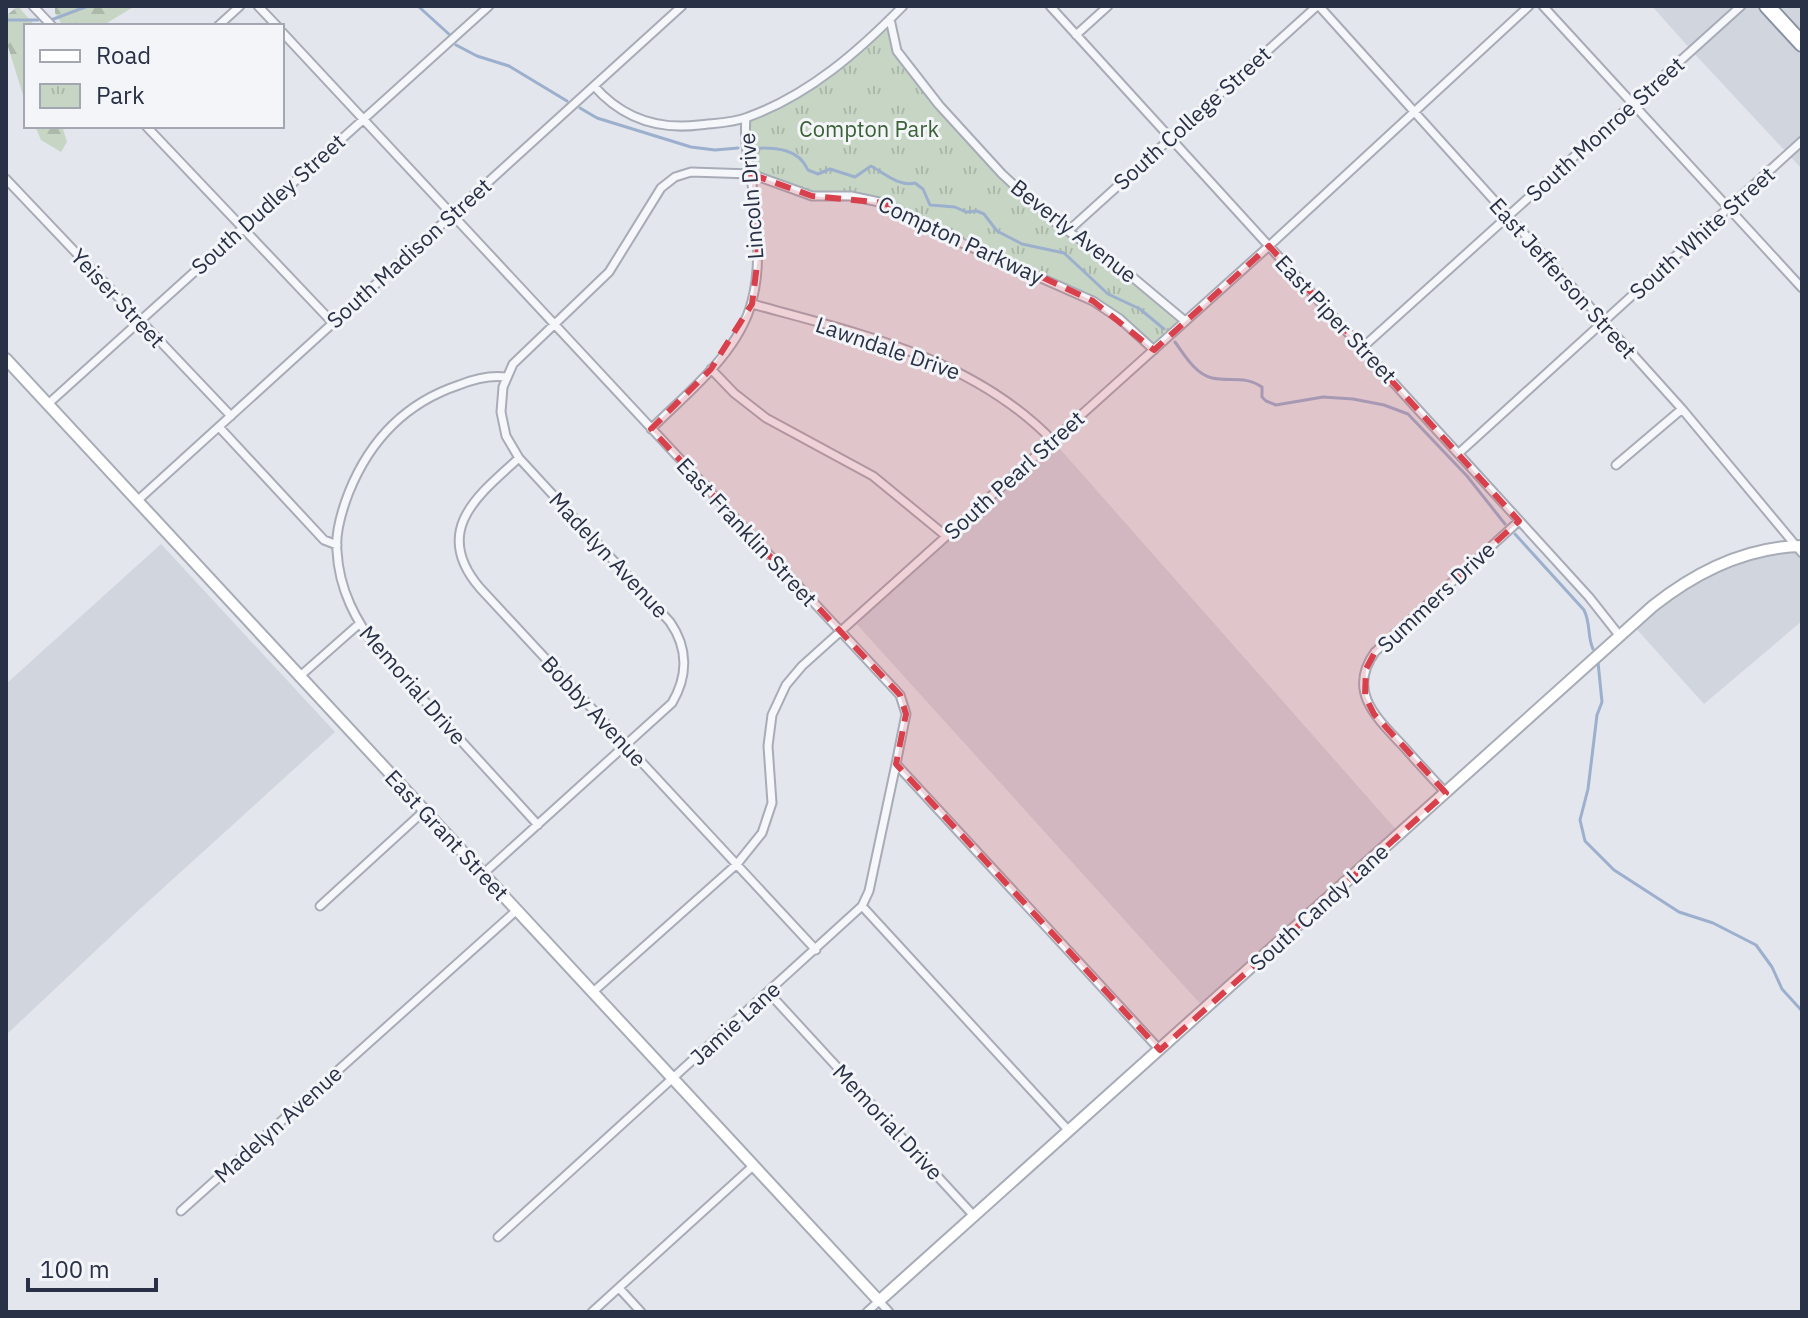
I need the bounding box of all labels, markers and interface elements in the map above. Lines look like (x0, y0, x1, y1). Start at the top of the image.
legend (24, 24, 284, 128)
text: Road (96, 39, 151, 71)
street label: South College Street (1107, 39, 1276, 196)
street label: South Monroe Street (1519, 50, 1690, 208)
text: Park (96, 79, 145, 111)
park label: Compton Park (799, 114, 939, 143)
street label: South Dudley Street (185, 127, 351, 280)
street label: Lincoln Drive (732, 132, 769, 260)
street label: South White Street (1623, 160, 1780, 306)
street label: South Madison Street (320, 171, 497, 334)
street label: Beverly Avenue (1005, 172, 1143, 289)
street label: Compton Parkway (874, 189, 1049, 291)
street label: East Jefferson Street (1483, 191, 1643, 364)
street label: Yeiser Street (65, 242, 172, 354)
street label: East Piper Street (1269, 248, 1403, 389)
street label: Lawndale Drive (812, 309, 964, 386)
street label: South Pearl Street (937, 404, 1090, 545)
street label: East Franklin Street (671, 451, 824, 612)
street label: Madelyn Avenue (543, 485, 675, 624)
street label: Summers Drive (1371, 535, 1501, 659)
street label: Memorial Drive (354, 619, 473, 750)
street label: Bobby Avenue (535, 649, 653, 772)
street label: East Grant Street (379, 763, 516, 906)
street label: South Candy Lane (1243, 837, 1394, 977)
street label: Jamie Lane (683, 974, 786, 1071)
street label: Memorial Drive (827, 1057, 950, 1186)
street label: Madelyn Avenue (208, 1059, 348, 1189)
scale bar (28, 1242, 156, 1292)
text: 100 m (40, 1253, 110, 1285)

